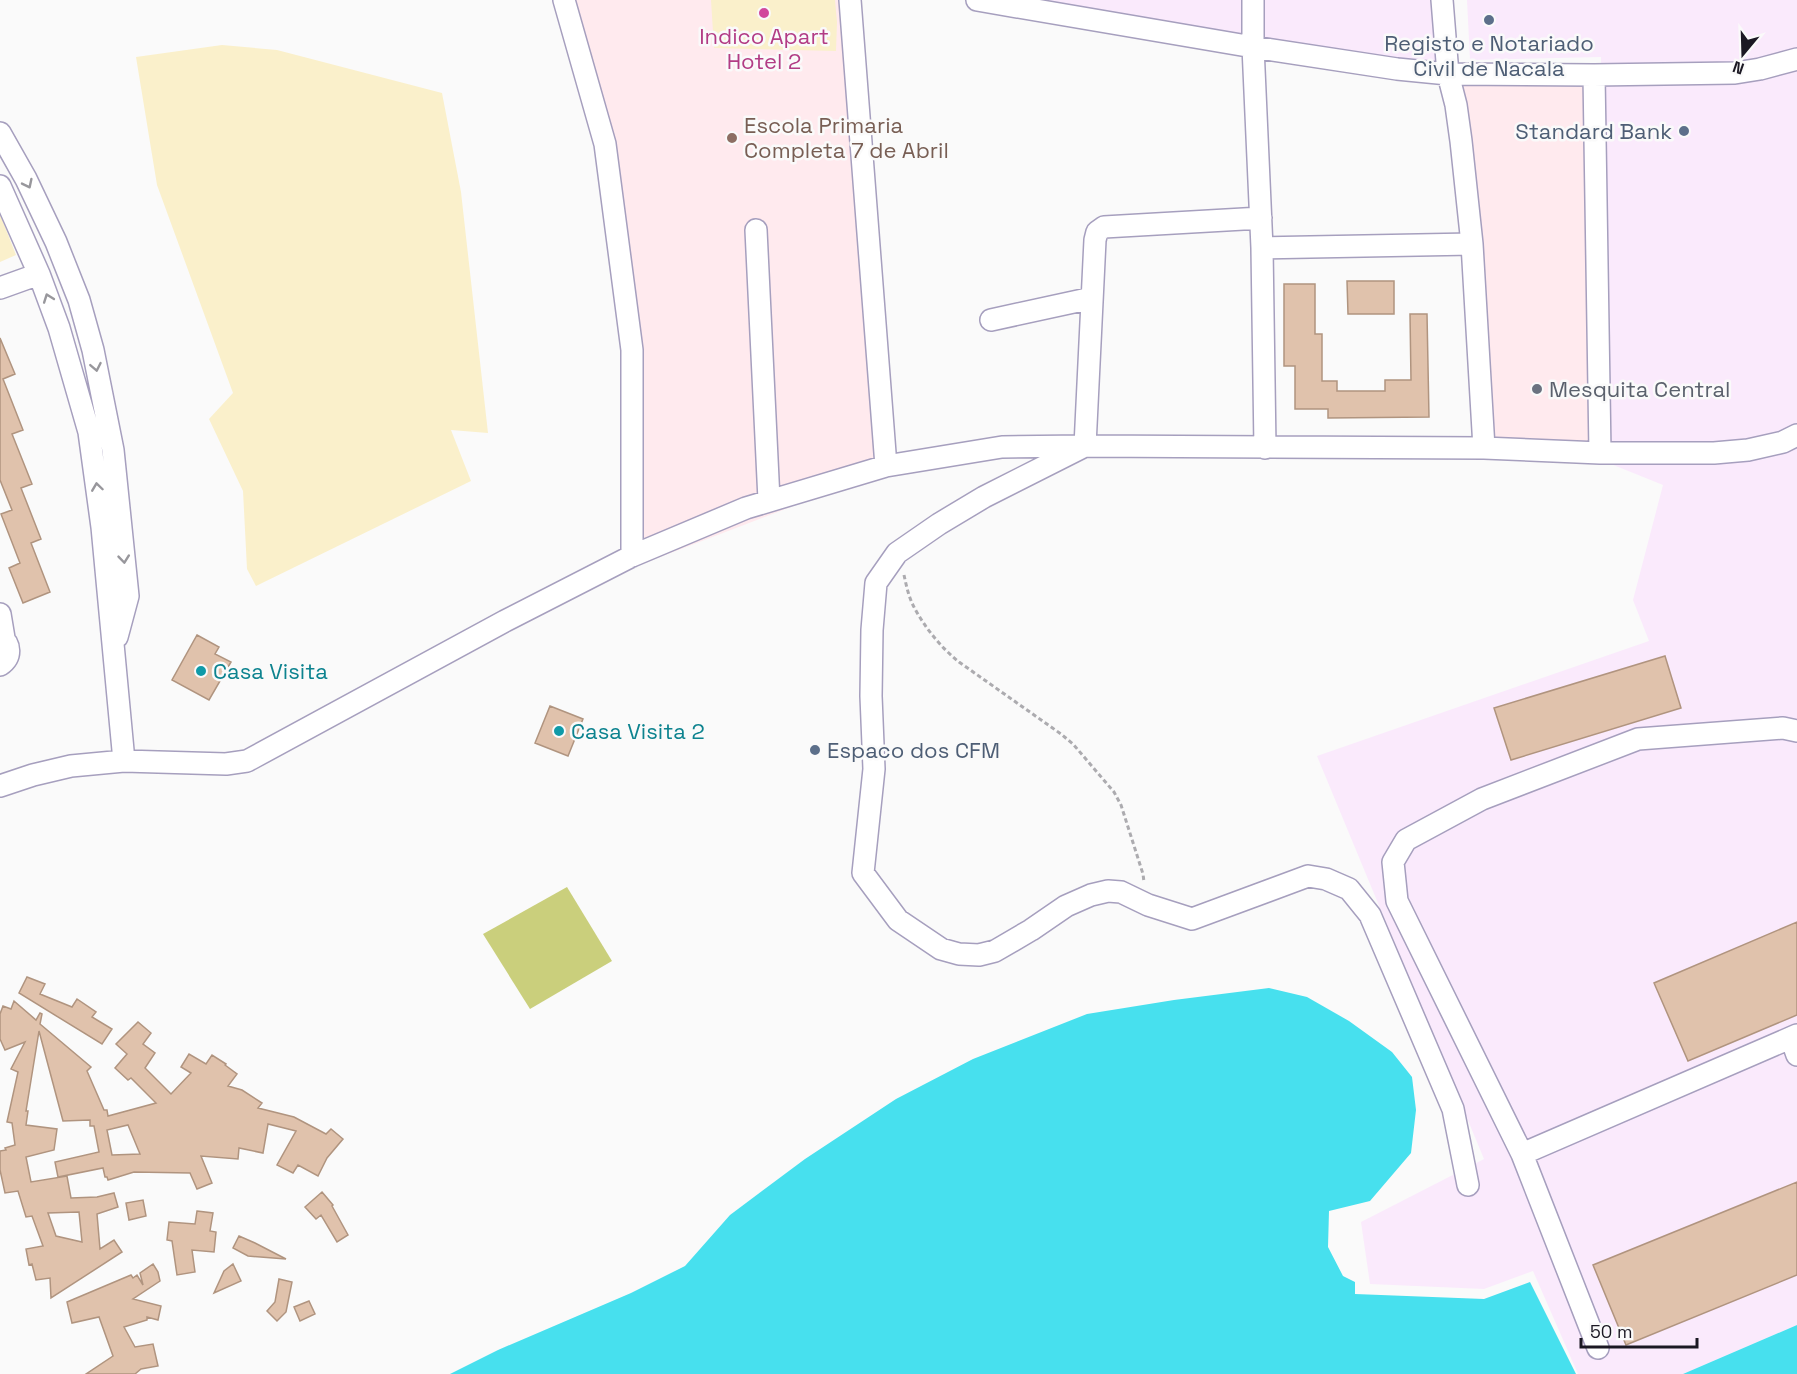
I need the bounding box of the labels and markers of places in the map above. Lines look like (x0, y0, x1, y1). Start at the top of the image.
marker: Indico Apart Hotel 2 (757, 6, 771, 20)
marker: Registo e Notariado Civil de Nacala (1482, 13, 1496, 27)
place label: Indico Apart Hotel 2 (699, 22, 829, 75)
place label: Registo e Notariado Civil de Nacala (1384, 29, 1594, 82)
place label: Escola Primaria Completa 7 de Abril (744, 111, 949, 164)
place label: Standard Bank (1515, 117, 1672, 145)
marker: Standard Bank (1677, 124, 1691, 138)
marker: Escola Primaria Completa 7 de Abril (725, 131, 739, 145)
place label: Mesquita Central (1549, 375, 1730, 403)
marker: Mesquita Central (1530, 382, 1544, 396)
place label: Casa Visita (213, 657, 328, 685)
marker: Casa Visita (194, 664, 208, 678)
place label: Casa Visita 2 (571, 717, 705, 745)
marker: Casa Visita 2 (552, 724, 566, 738)
place label: Espaco dos CFM (827, 736, 1000, 764)
marker: Espaco dos CFM (808, 743, 822, 757)

